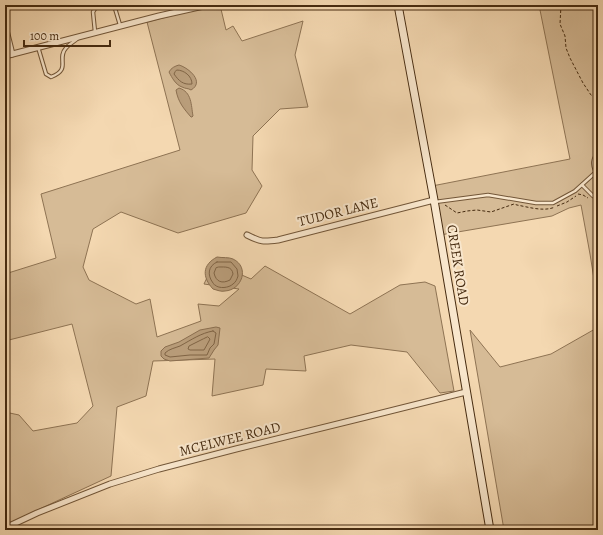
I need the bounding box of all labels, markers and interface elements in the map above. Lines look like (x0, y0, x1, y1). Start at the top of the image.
scale bar (24, 22, 110, 48)
text: 100 m (30, 28, 59, 44)
street label: TUDOR LANE (296, 193, 380, 231)
street label: CREEK ROAD (442, 223, 474, 307)
street label: MCELWEE ROAD (177, 417, 283, 461)

